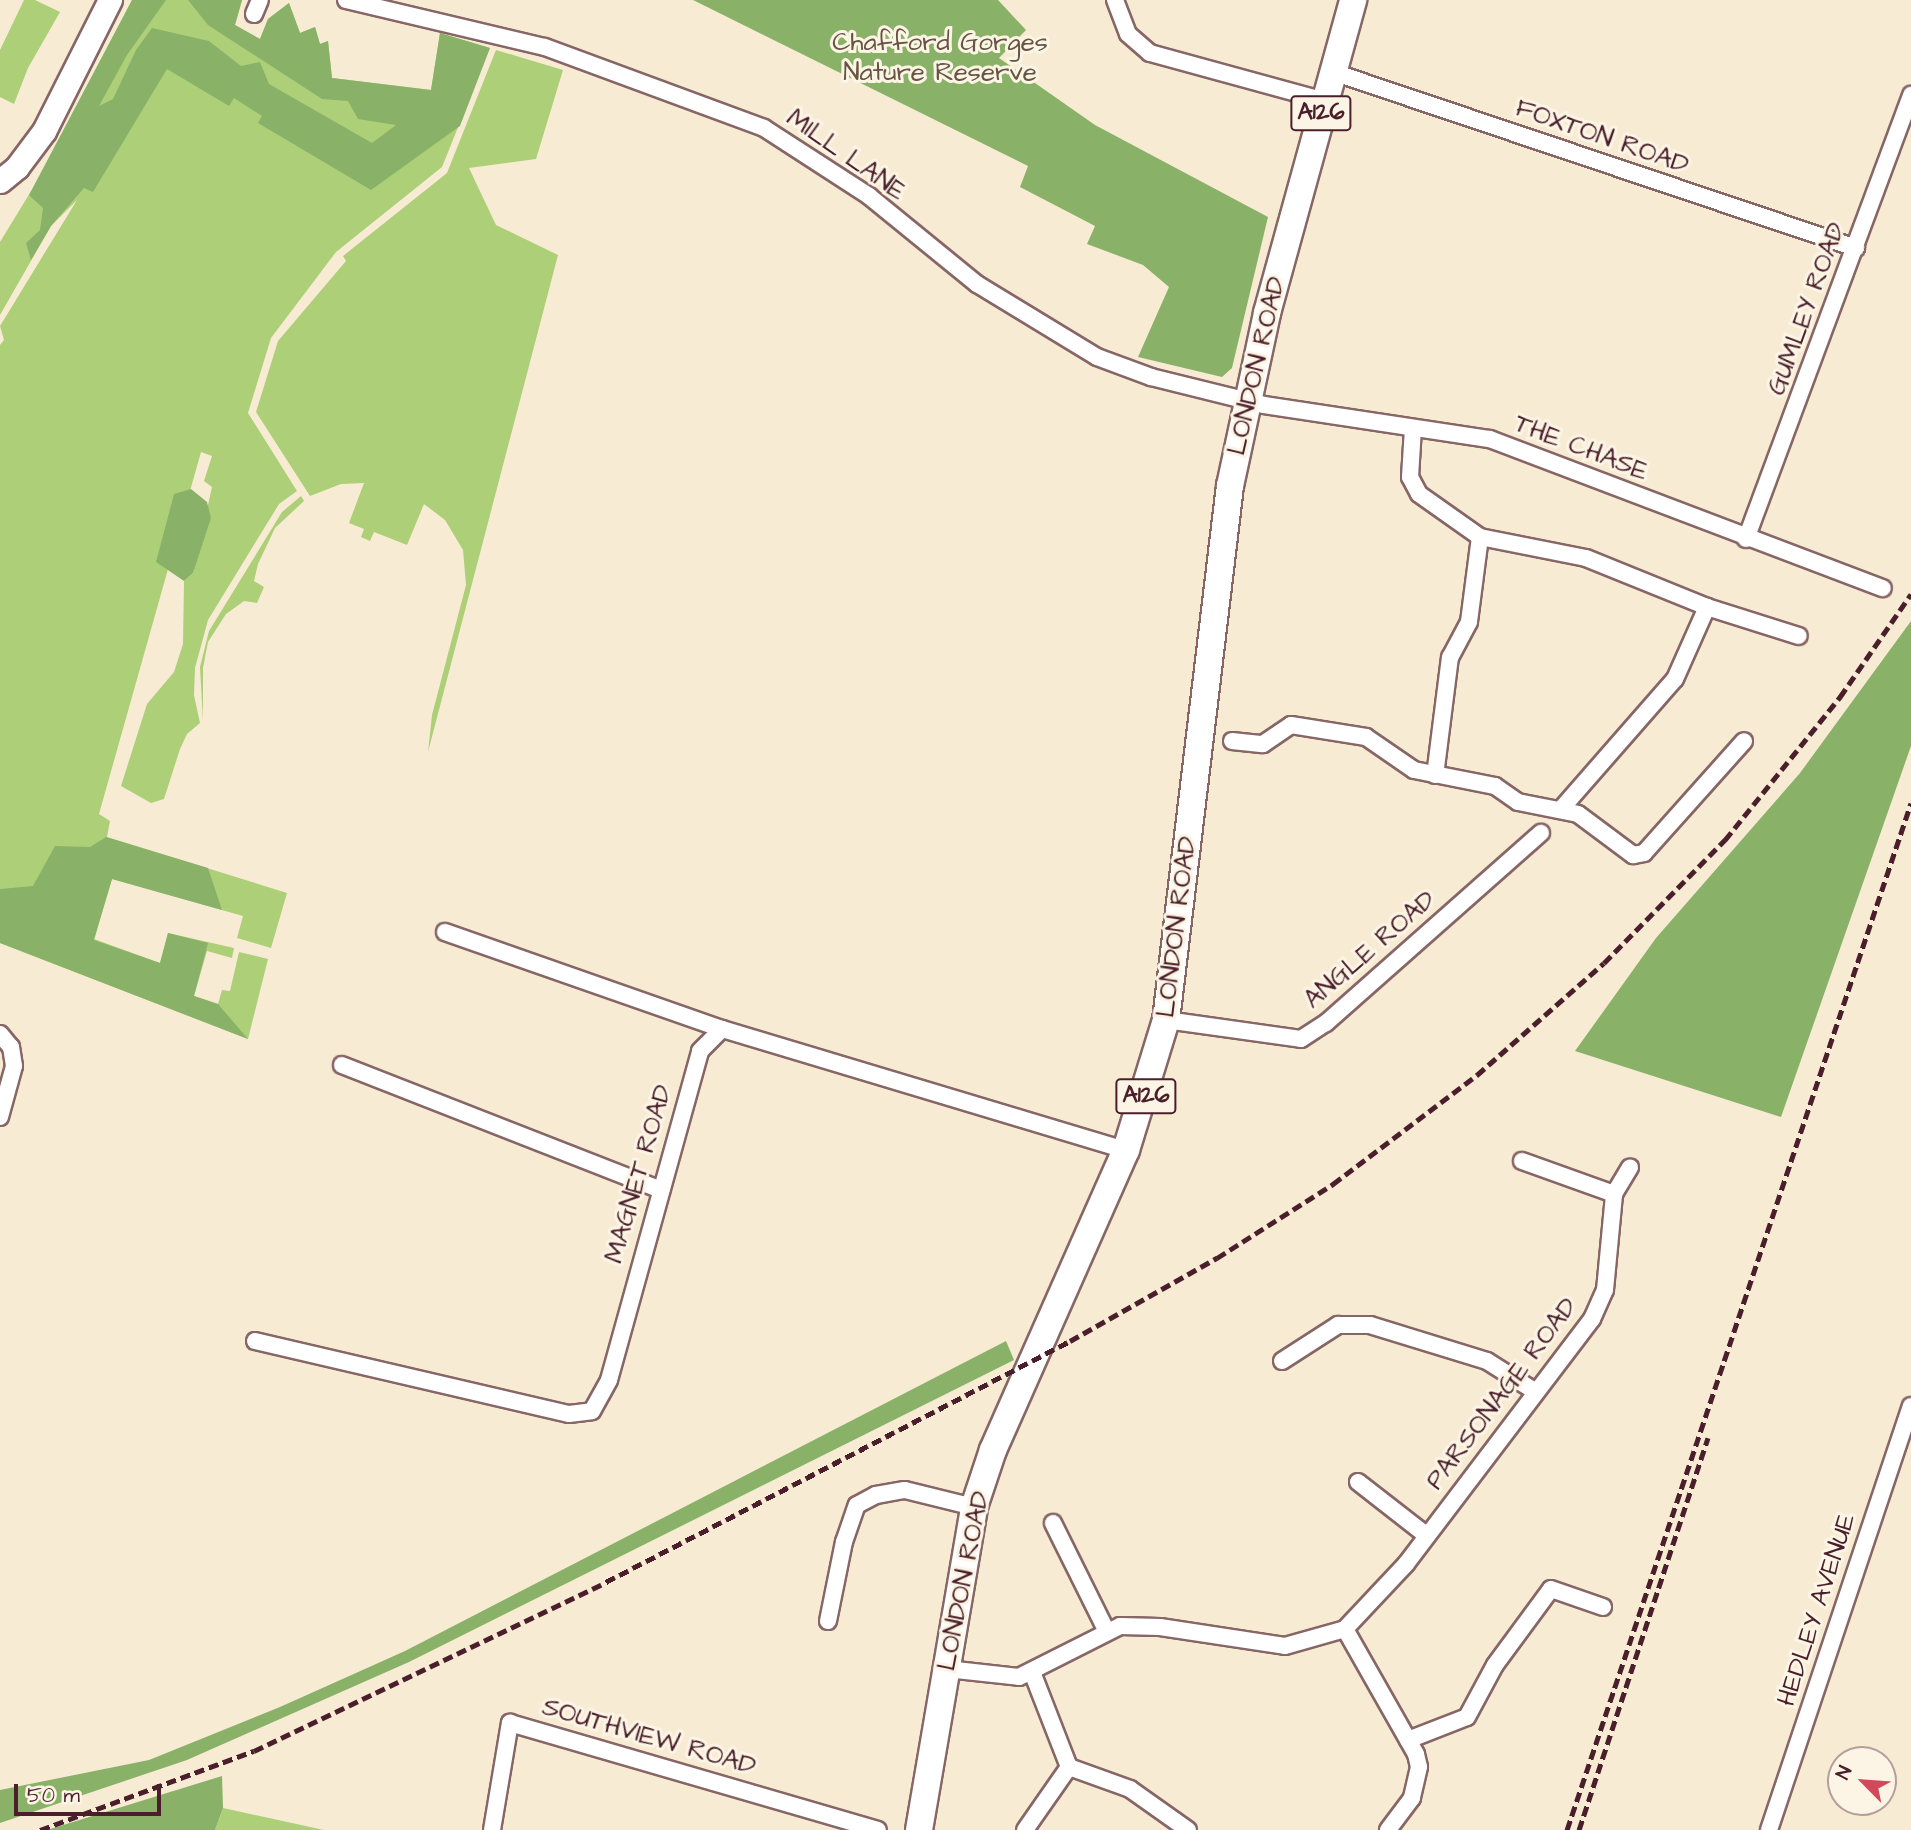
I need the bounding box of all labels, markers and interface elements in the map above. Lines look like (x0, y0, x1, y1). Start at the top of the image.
park label: Chafford Gorges Nature Reserve (832, 27, 1048, 88)
road number: A126 (1290, 92, 1352, 134)
street label: FOXTON ROAD (1511, 93, 1693, 181)
street label: MILL LANE (780, 103, 912, 207)
street label: GUMLEY ROAD (1761, 218, 1853, 400)
street label: LONDON ROAD (1221, 274, 1293, 458)
street label: THE CHASE (1510, 408, 1652, 488)
street label: LONDON ROAD (1150, 835, 1204, 1019)
street label: ANGLE ROAD (1298, 884, 1442, 1016)
road number: A126 (1114, 1076, 1178, 1116)
street label: MAGNET ROAD (599, 1081, 679, 1267)
street label: PARSONAGE ROAD (1420, 1292, 1584, 1496)
street label: LONDON ROAD (931, 1489, 997, 1673)
street label: HEDLEY AVENUE (1771, 1510, 1863, 1710)
street label: SOUTHVIEW ROAD (539, 1692, 759, 1782)
north arrow (1827, 1746, 1897, 1816)
text: N (1830, 1762, 1859, 1784)
scale bar (18, 1770, 164, 1814)
text: 50 m (27, 1781, 80, 1810)

